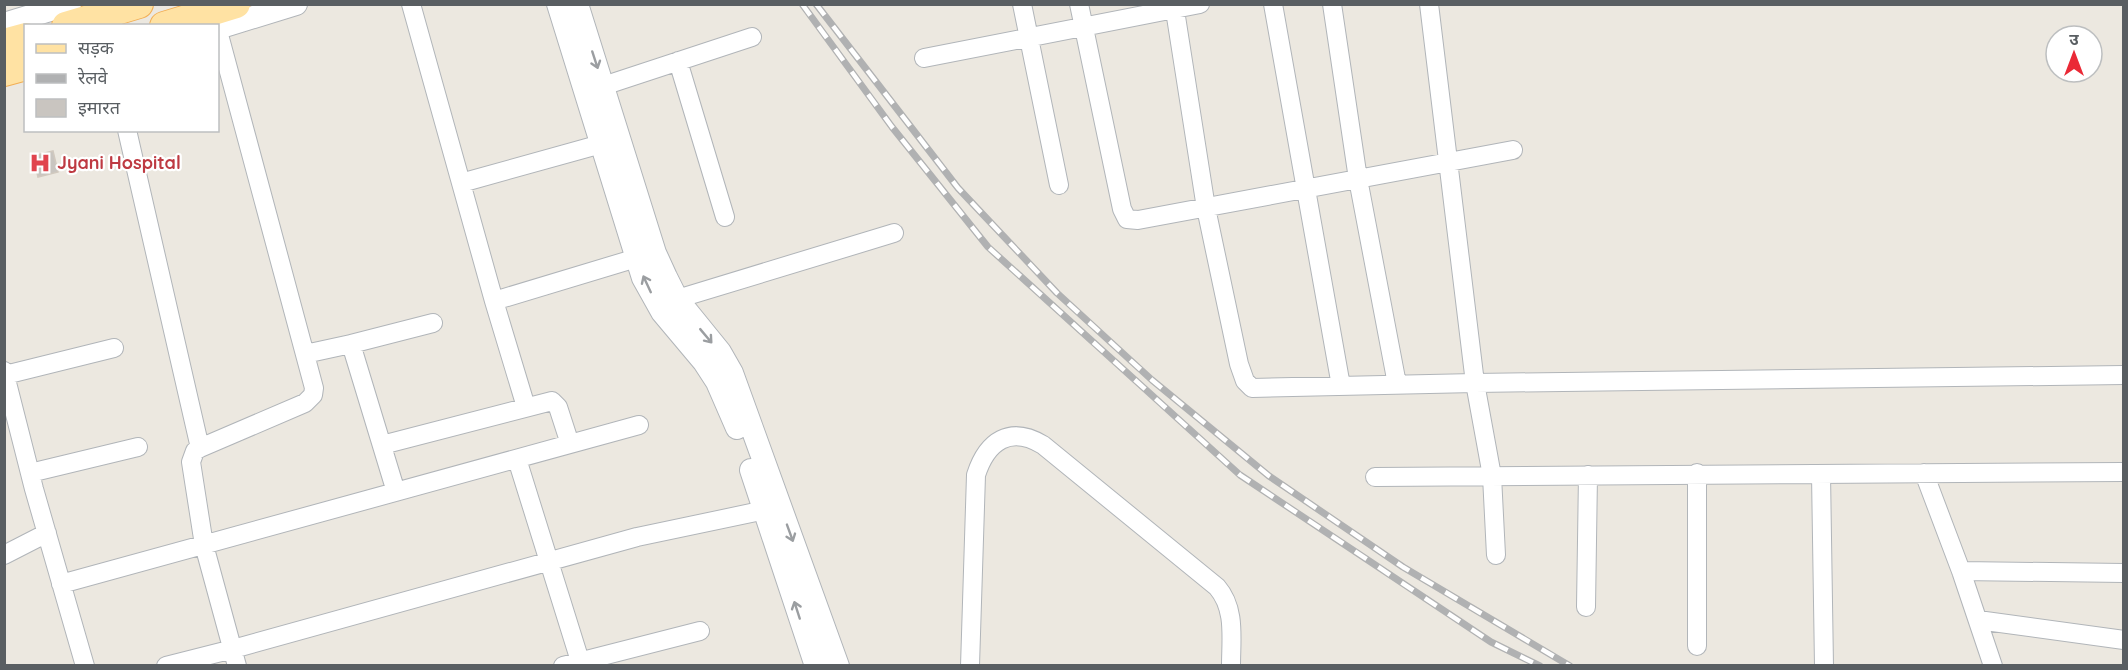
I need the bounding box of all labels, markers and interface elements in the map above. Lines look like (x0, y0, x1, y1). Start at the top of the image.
legend (24, 24, 219, 132)
north arrow (2044, 24, 2104, 84)
text: उ (2069, 29, 2079, 49)
text: सड़क (78, 36, 115, 59)
one-way arrow (590, 50, 601, 69)
text: रेलवे (77, 66, 109, 89)
text: इमारत (78, 96, 121, 119)
hospital icon: Jyani Hospital (28, 151, 52, 175)
place label: Jyani Hospital (57, 151, 181, 174)
one-way arrow (640, 275, 652, 293)
one-way arrow (700, 328, 713, 344)
one-way arrow (785, 524, 796, 542)
one-way arrow (791, 601, 802, 620)

